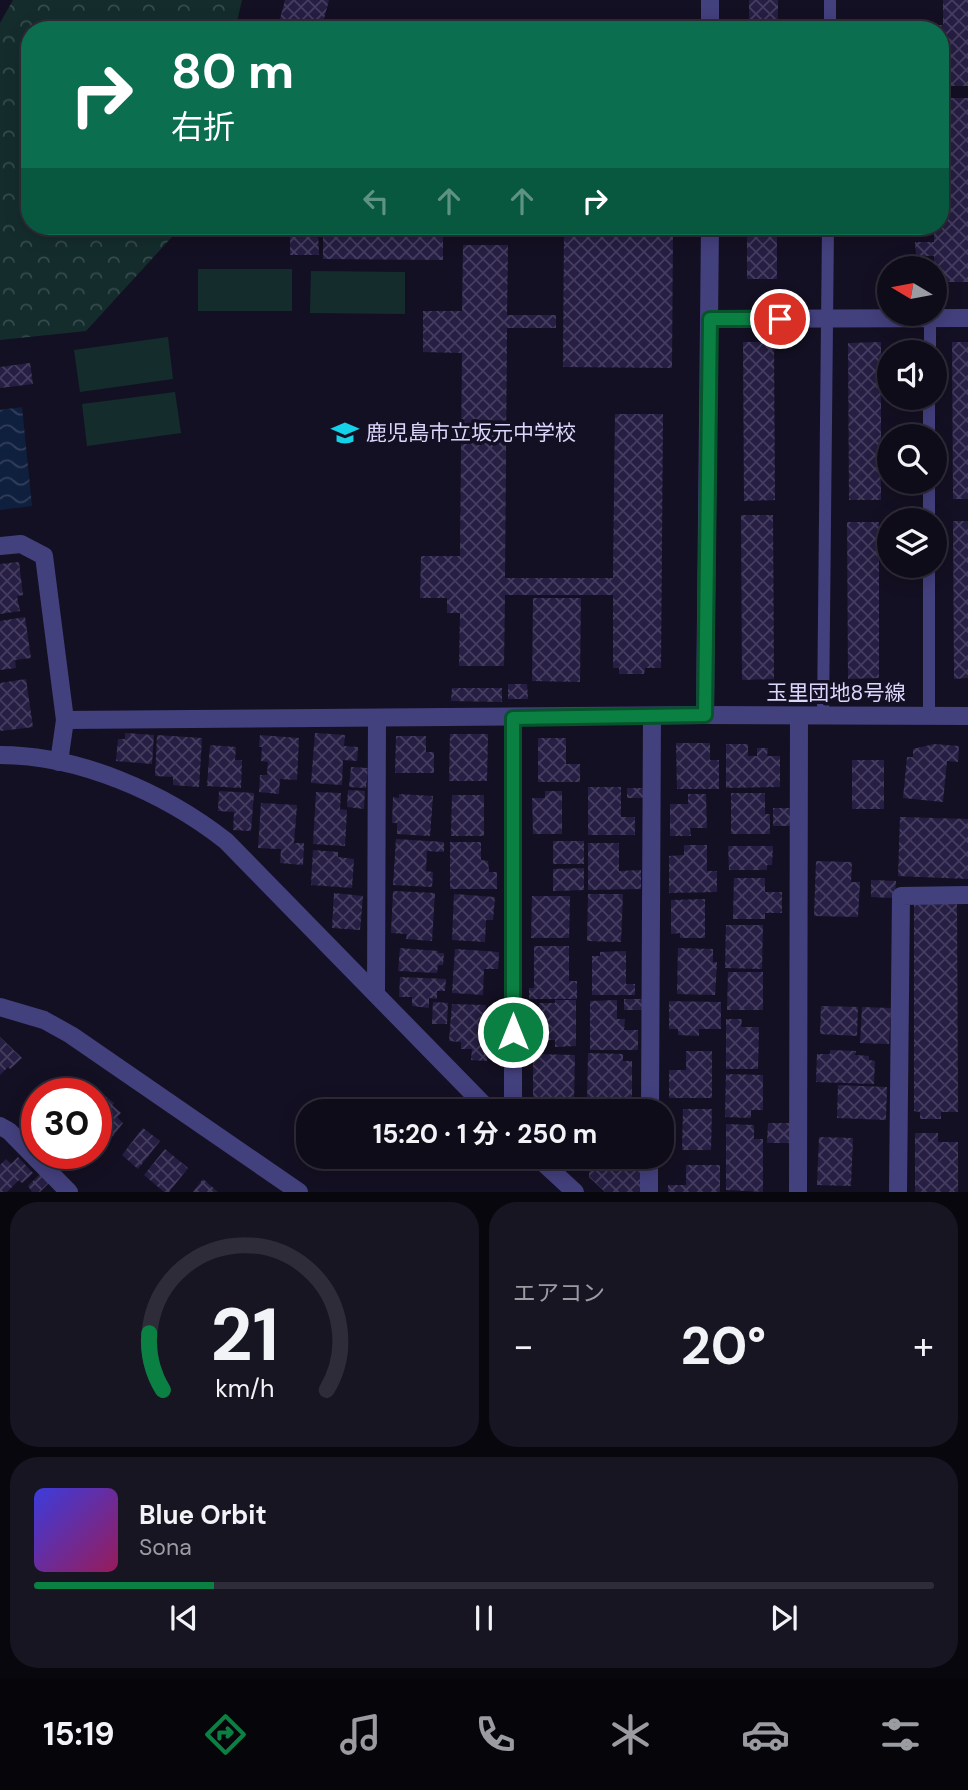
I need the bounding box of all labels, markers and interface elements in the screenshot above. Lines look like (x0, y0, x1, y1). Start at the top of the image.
text: 80 m (171, 39, 294, 103)
icon: right (56, 49, 147, 140)
text: 右折 (171, 106, 235, 148)
icon: left (357, 182, 395, 220)
icon: ahead (430, 182, 468, 220)
icon: ahead (503, 182, 541, 220)
icon: right (576, 182, 614, 220)
north arrow (877, 256, 947, 326)
map controls (877, 256, 947, 578)
pin (750, 289, 810, 349)
icon: arrive (761, 300, 799, 338)
button: sound (877, 340, 947, 410)
school or university icon: 鹿児島市立坂元中学校 (330, 418, 360, 448)
place label: 鹿児島市立坂元中学校 (366, 419, 576, 447)
button: search (877, 424, 947, 494)
button: layers (877, 508, 947, 578)
street label: 玉里団地8号線 (767, 679, 905, 707)
position arrow (476, 995, 550, 1069)
speed limit sign: 30 (21, 1078, 112, 1169)
text: 15:20 · 1 分 · 250 m (373, 1117, 597, 1151)
text: エアコン (513, 1278, 605, 1308)
text: 21 (210, 1289, 279, 1384)
text: 20° (681, 1312, 766, 1380)
text: − (513, 1321, 534, 1371)
text: + (913, 1321, 934, 1371)
text: km/h (215, 1372, 274, 1405)
text: Blue Orbit (139, 1498, 267, 1532)
text: Sona (139, 1532, 192, 1562)
icon: previous (165, 1599, 203, 1637)
icon: pause (465, 1599, 503, 1637)
icon: next (765, 1599, 803, 1637)
icon: directions (201, 1710, 250, 1759)
icon: music (336, 1710, 385, 1759)
icon: phone (471, 1710, 520, 1759)
icon: climate (606, 1710, 655, 1759)
icon: car (741, 1710, 790, 1759)
icon: filters (876, 1710, 925, 1759)
text: 15:19 (43, 1713, 115, 1755)

